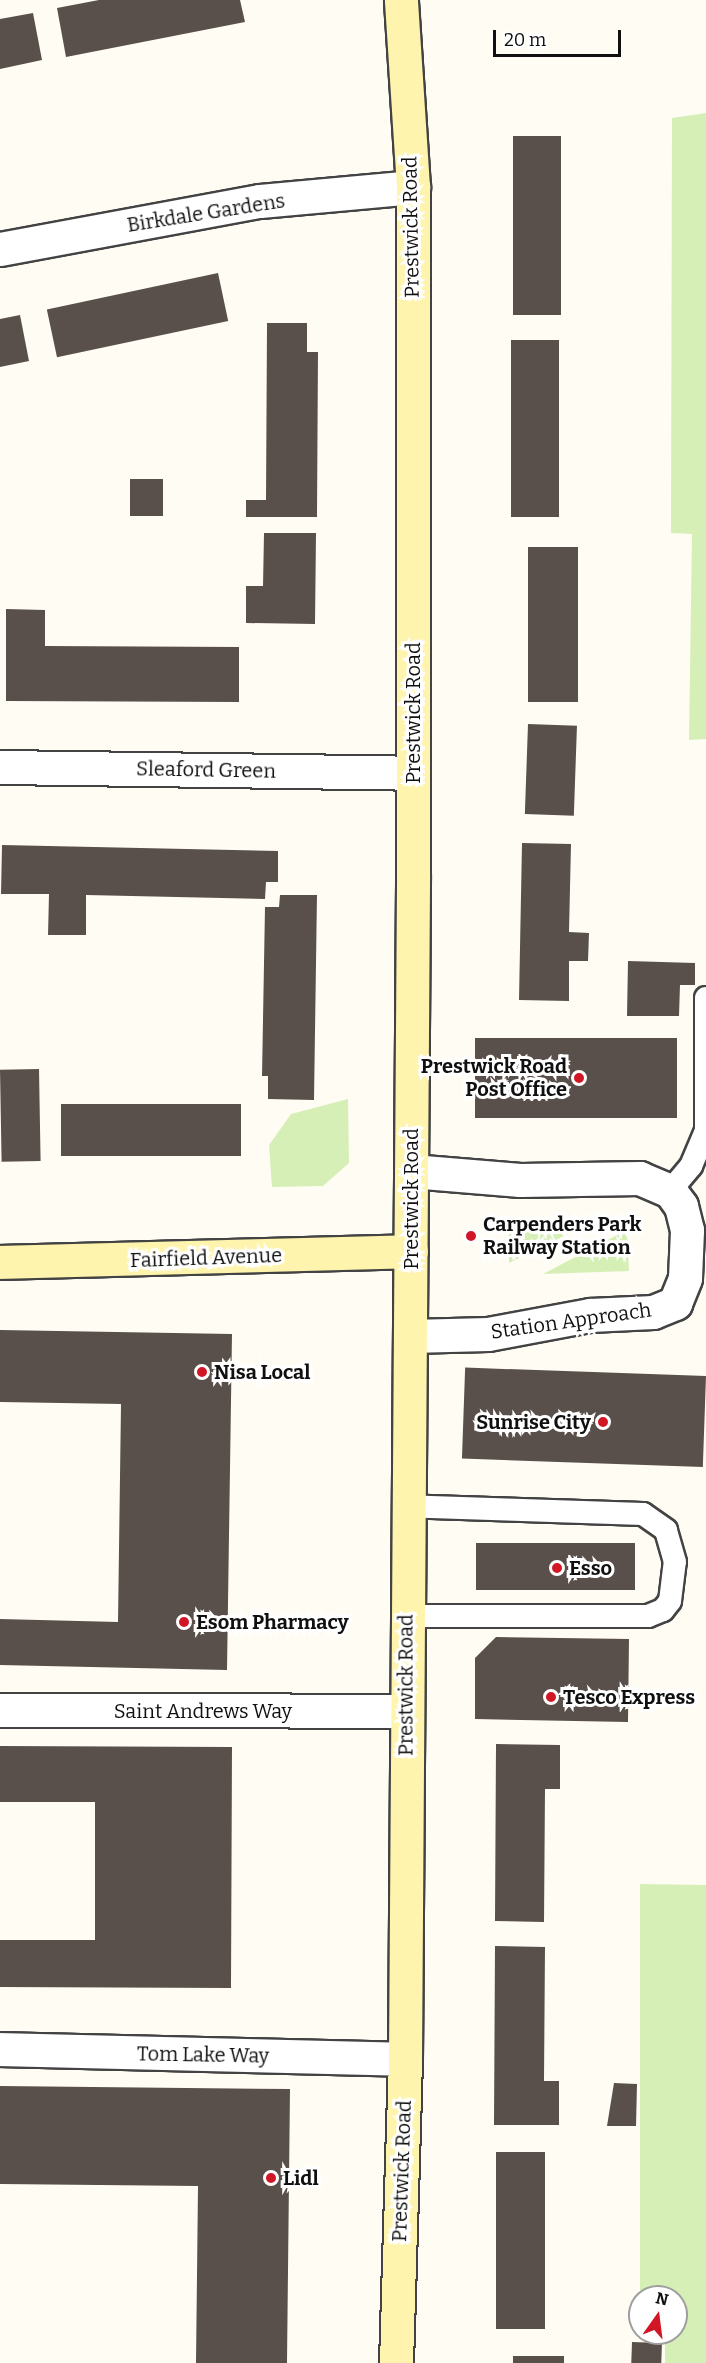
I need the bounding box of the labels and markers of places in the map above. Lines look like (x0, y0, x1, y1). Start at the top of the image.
place label: Prestwick Road Post Office (421, 1054, 567, 1101)
marker: Prestwick Road Post Office (572, 1071, 586, 1085)
place label: Carpenders Park Railway Station (483, 1212, 641, 1259)
marker: Carpenders Park Railway Station (464, 1229, 478, 1243)
place label: Nisa Local (214, 1360, 310, 1384)
marker: Nisa Local (195, 1365, 209, 1379)
place label: Sunrise City (476, 1410, 591, 1434)
marker: Sunrise City (596, 1415, 610, 1429)
place label: Esso (569, 1556, 612, 1580)
marker: Esso (550, 1561, 564, 1575)
place label: Esom Pharmacy (196, 1610, 349, 1634)
marker: Esom Pharmacy (177, 1615, 191, 1629)
place label: Tesco Express (563, 1685, 695, 1709)
marker: Tesco Express (544, 1690, 558, 1704)
place label: Lidl (283, 2166, 319, 2190)
marker: Lidl (264, 2171, 278, 2185)

